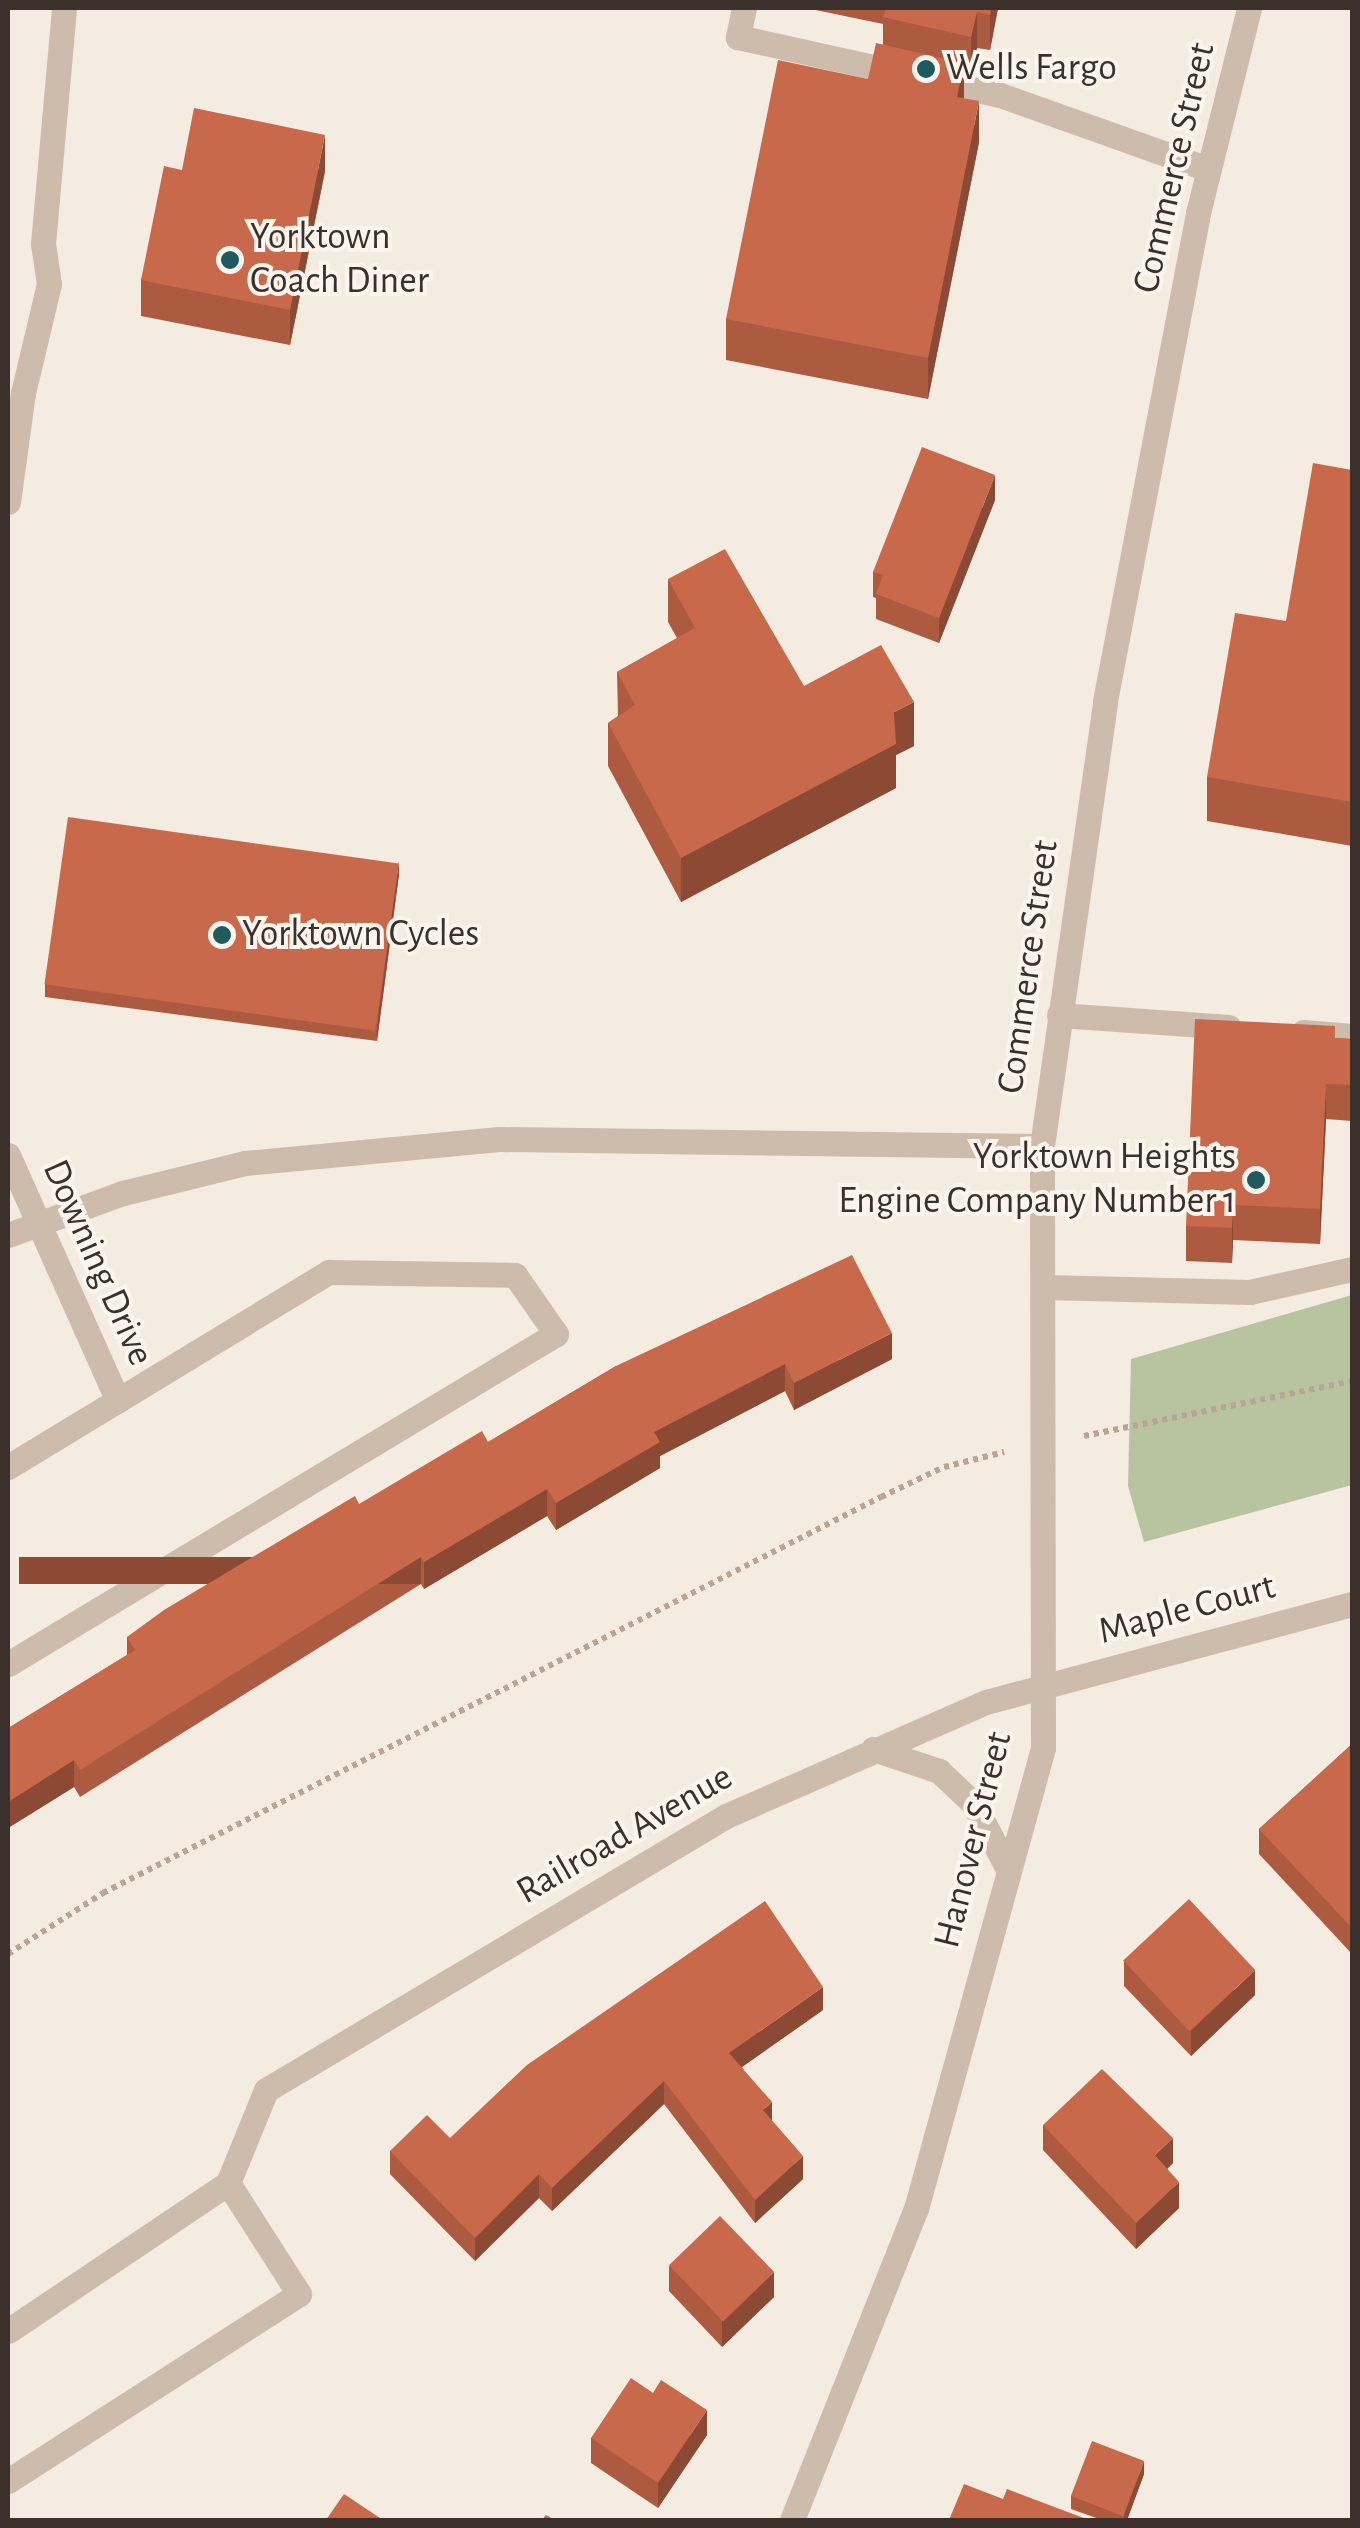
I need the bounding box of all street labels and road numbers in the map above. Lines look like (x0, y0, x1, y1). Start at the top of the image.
street label: Commerce Street (1124, 38, 1226, 298)
street label: Commerce Street (989, 837, 1069, 1097)
street label: Downing Drive (31, 1153, 163, 1373)
street label: Maple Court (1094, 1565, 1280, 1655)
street label: Hanover Street (925, 1727, 1023, 1953)
street label: Railroad Avenue (509, 1755, 741, 1915)

